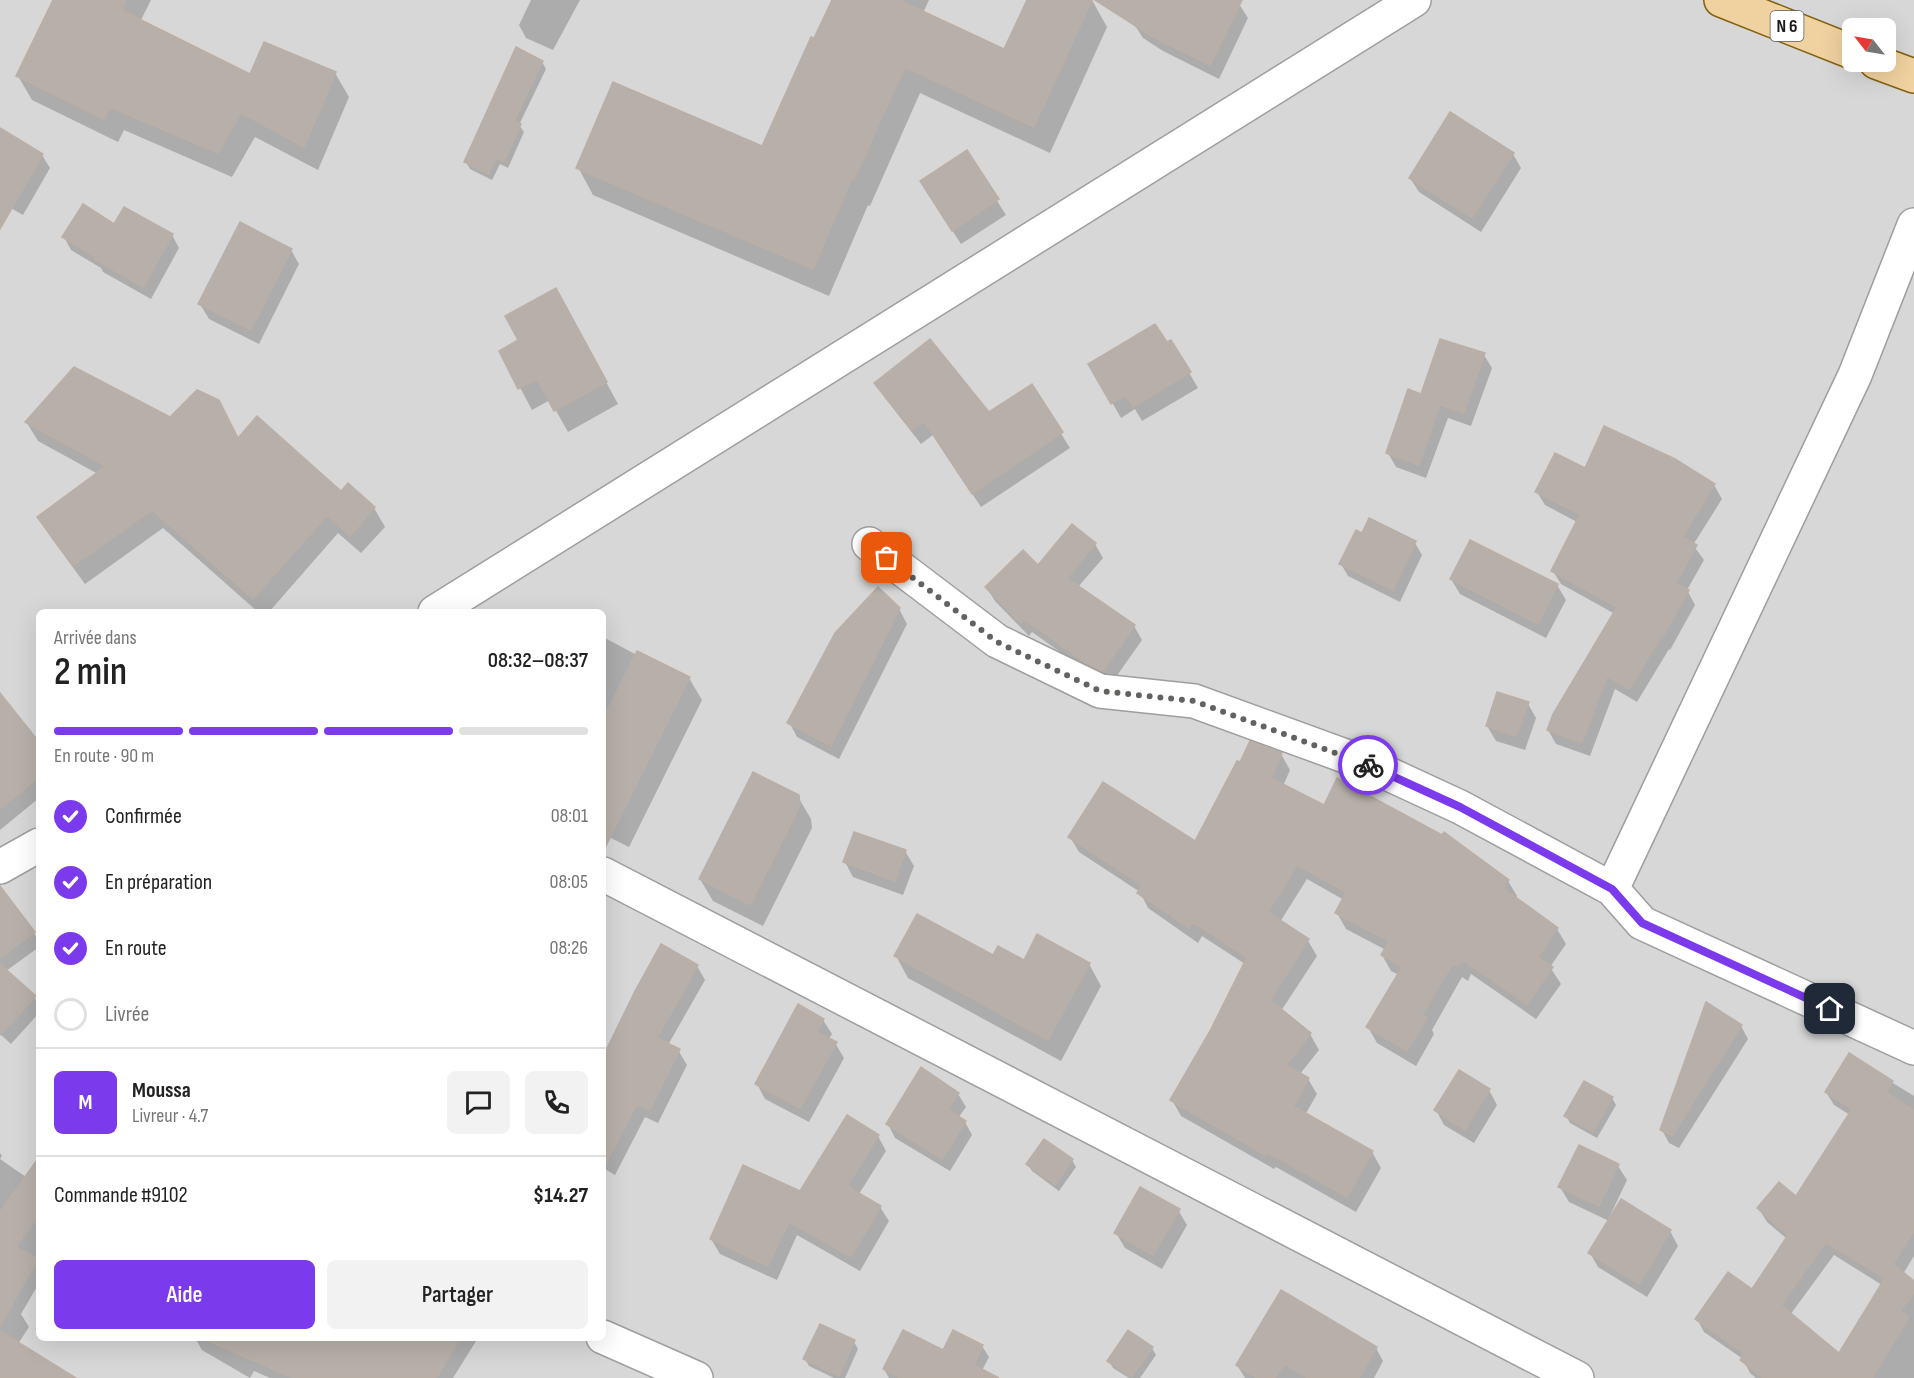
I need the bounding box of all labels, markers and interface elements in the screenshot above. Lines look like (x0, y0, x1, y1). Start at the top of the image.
road number: N 6 (1770, 11, 1804, 41)
north arrow (1842, 18, 1896, 72)
map controls (1842, 18, 1896, 72)
pin (861, 532, 912, 583)
icon: bag (870, 541, 903, 574)
text: Arrivée dans (54, 626, 137, 650)
text: 08:32–08:37 (488, 647, 588, 674)
text: 2 min (54, 649, 127, 696)
courier (1338, 735, 1398, 795)
text: En route · 90 m (54, 744, 154, 768)
icon: bike (1352, 749, 1385, 782)
icon: check (54, 800, 87, 833)
text: Confirmée (105, 803, 182, 830)
text: 08:01 (551, 804, 588, 828)
icon: check (54, 866, 87, 899)
text: En préparation (105, 869, 212, 896)
text: 08:05 (550, 870, 588, 894)
icon: check (54, 932, 87, 965)
text: En route (105, 935, 167, 962)
text: 08:26 (550, 936, 588, 960)
pin (1804, 983, 1855, 1034)
icon: home (1813, 992, 1846, 1025)
text: Livrée (105, 1001, 149, 1028)
button: chat (447, 1071, 510, 1134)
button: phone (525, 1071, 588, 1134)
text: Moussa (132, 1077, 191, 1104)
text: M (79, 1089, 92, 1116)
text: Livreur · 4.7 (132, 1104, 208, 1128)
text: Commande #9102 (54, 1182, 188, 1209)
text: $14.27 (533, 1182, 588, 1209)
button: Aide (54, 1260, 315, 1329)
button: Partager (327, 1260, 588, 1329)

